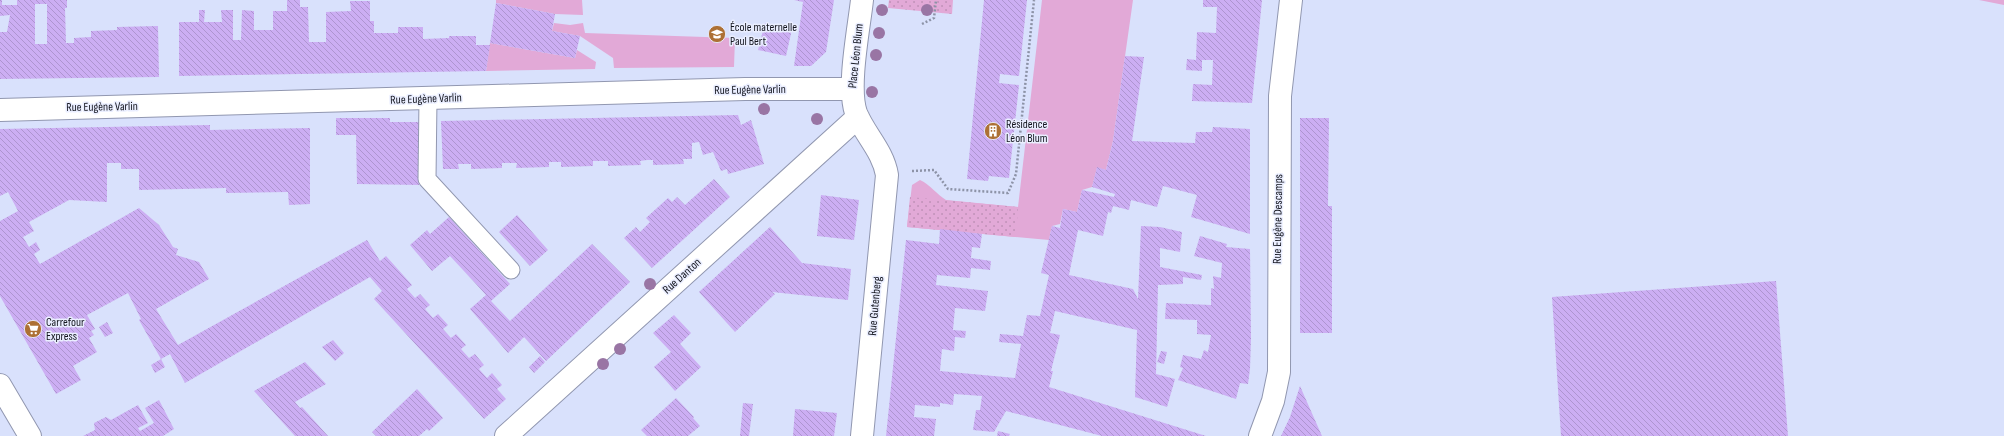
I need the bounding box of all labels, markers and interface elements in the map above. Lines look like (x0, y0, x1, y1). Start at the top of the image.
place label: École maternelle Paul Bert (730, 20, 797, 49)
street label: Place Léon Blum (845, 23, 867, 89)
school or university icon: École maternelle Paul Bert (707, 24, 727, 44)
street label: Rue Eugène Varlin (714, 82, 786, 98)
street label: Rue Eugène Varlin (390, 90, 462, 108)
street label: Rue Eugène Varlin (66, 99, 138, 115)
place label: Résidence Léon Blum (1006, 117, 1048, 146)
building icon: Résidence Léon Blum (983, 121, 1003, 141)
street label: Rue Eugène Descamps (1270, 174, 1286, 264)
street label: Rue Danton (660, 255, 704, 297)
street label: Rue Gutenberg (865, 275, 885, 336)
place label: Carrefour Express (46, 315, 85, 344)
supermarket icon: Carrefour Express (23, 319, 43, 339)

